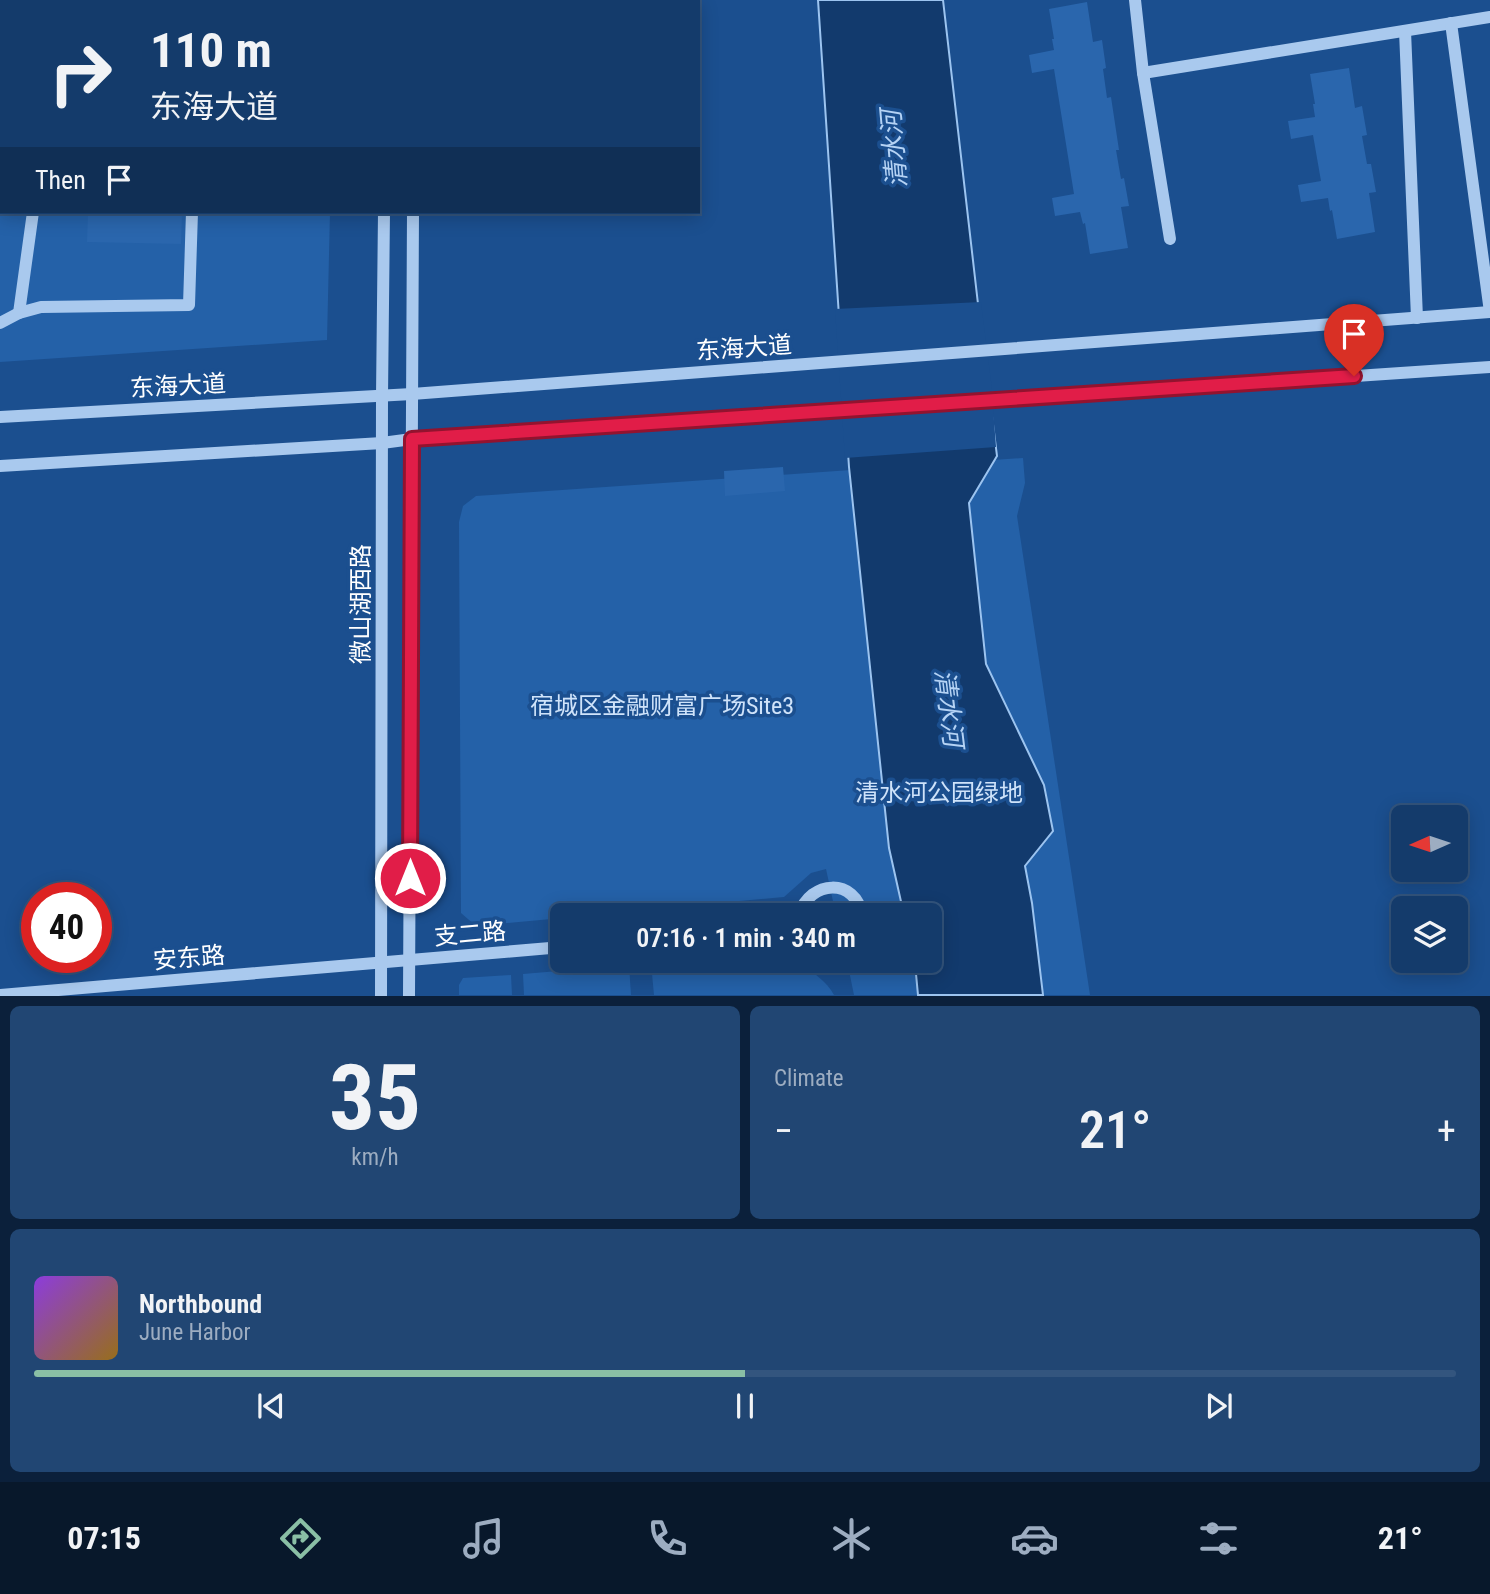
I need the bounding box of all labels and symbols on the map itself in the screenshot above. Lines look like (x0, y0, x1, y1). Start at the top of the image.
water label: 清水河 (875, 104, 912, 189)
pin (1324, 304, 1384, 376)
street label: 东海大道 (695, 331, 793, 365)
street label: 东海大道 (129, 370, 227, 402)
street label: 微山湖西路 (347, 544, 375, 664)
water label: 清水河 (929, 667, 969, 753)
park label: 宿城区金融财富广场Site3 (530, 692, 794, 720)
park label: 清水河公园绿地 (855, 779, 1023, 807)
north arrow (1391, 805, 1468, 882)
position arrow (373, 841, 447, 915)
speed limit sign: 40 (21, 882, 112, 973)
street label: 支二路 (433, 917, 507, 951)
street label: 安东路 (152, 941, 226, 975)

